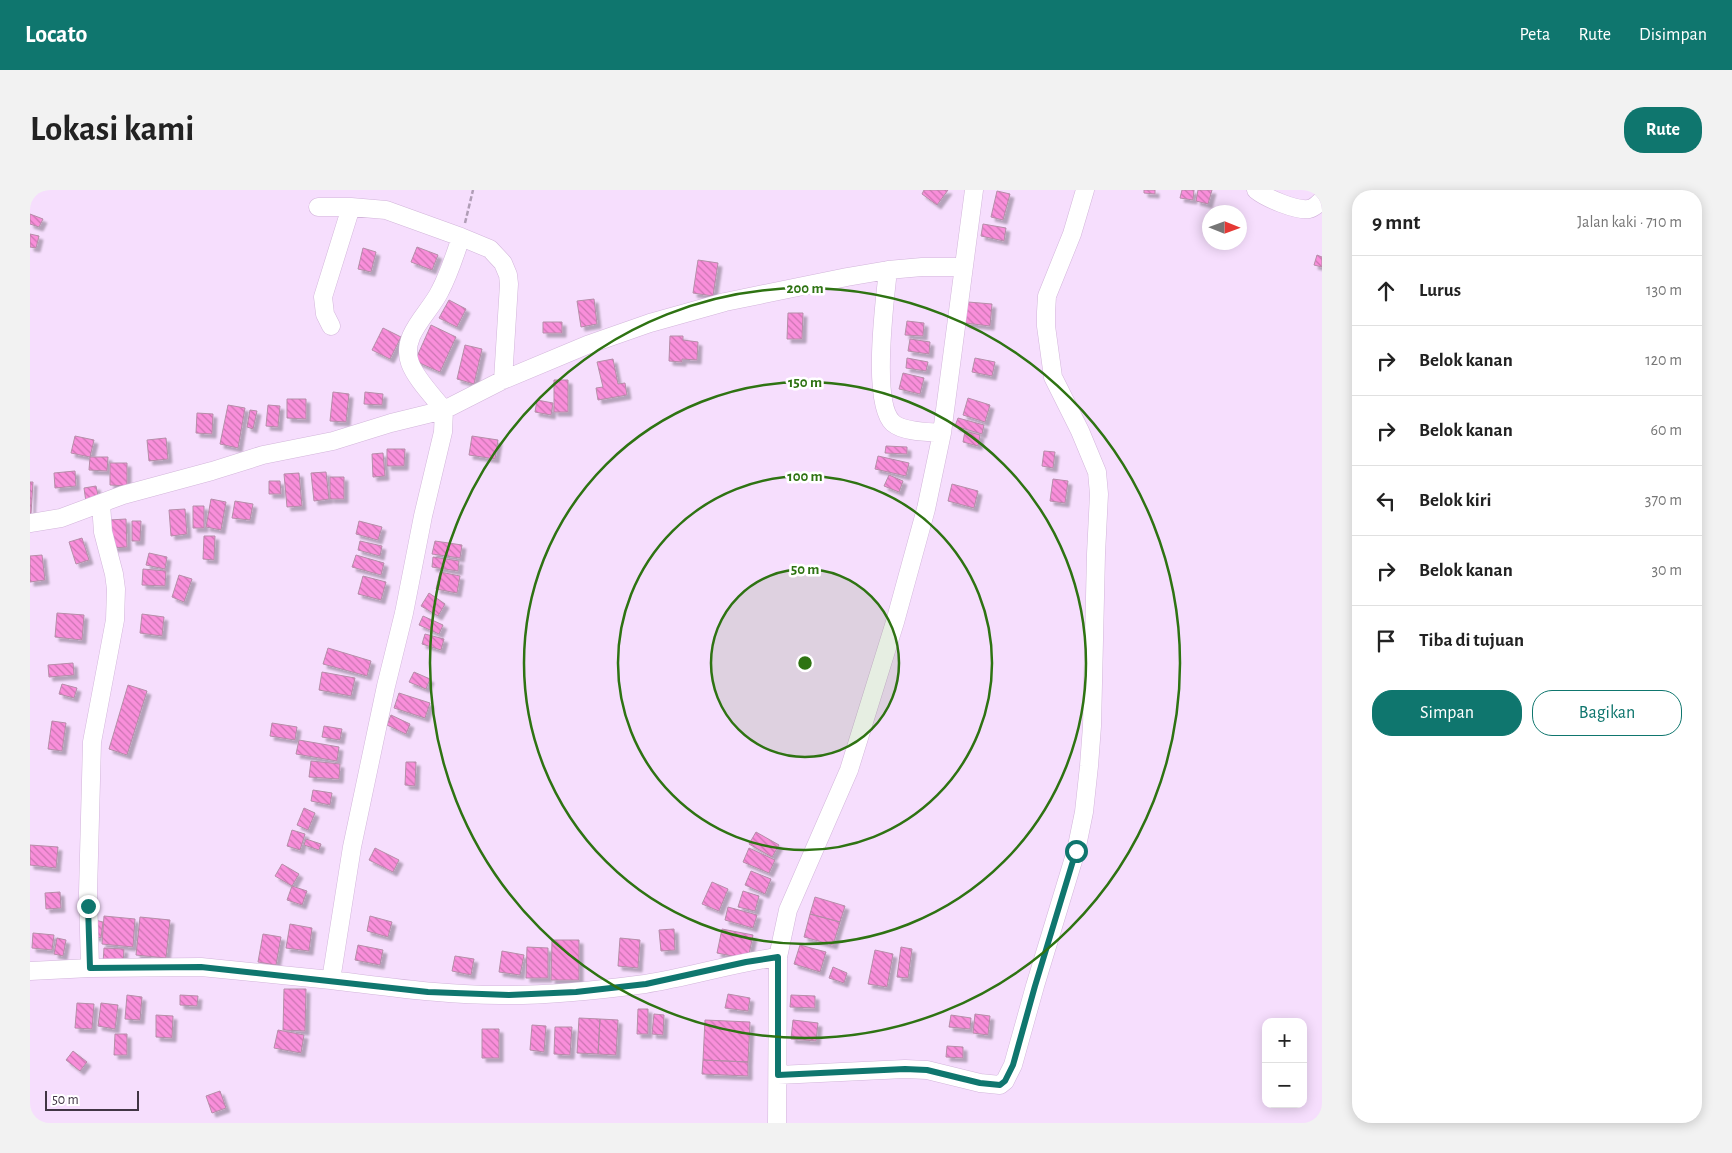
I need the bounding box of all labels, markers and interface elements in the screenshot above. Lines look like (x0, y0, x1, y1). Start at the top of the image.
text: Locato (25, 23, 87, 47)
text: Peta (1519, 26, 1550, 44)
text: Rute (1578, 26, 1611, 44)
text: Disimpan (1639, 26, 1707, 44)
button: Rute (1624, 107, 1702, 153)
text: Lokasi kami (30, 112, 194, 147)
north arrow (1202, 205, 1247, 250)
text: 9 mnt (1372, 212, 1420, 233)
text: Jalan kaki · 710 m (1577, 214, 1682, 230)
icon: ahead (1372, 277, 1400, 305)
text: 200 m (786, 281, 824, 296)
text: Lurus (1419, 281, 1461, 300)
text: 130 m (1646, 282, 1682, 298)
icon: right (1372, 347, 1400, 375)
text: Belok kanan (1419, 351, 1513, 370)
text: 120 m (1645, 352, 1682, 368)
text: 150 m (788, 375, 822, 390)
icon: right (1372, 417, 1400, 445)
text: Belok kanan (1419, 421, 1513, 440)
text: 60 m (1651, 422, 1682, 438)
text: 100 m (787, 469, 823, 484)
icon: left (1372, 487, 1400, 515)
text: Belok kiri (1419, 491, 1491, 510)
text: 370 m (1645, 492, 1682, 508)
icon: right (1372, 557, 1400, 585)
text: Belok kanan (1419, 561, 1513, 580)
text: 50 m (791, 562, 819, 577)
text: 30 m (1652, 562, 1682, 578)
icon: arrive (1372, 627, 1400, 655)
text: Tiba di tujuan (1419, 631, 1524, 650)
centre of rings (796, 654, 814, 672)
button: Simpan (1372, 690, 1522, 736)
button: Bagikan (1532, 690, 1682, 736)
route start (1065, 840, 1088, 863)
route end (77, 895, 100, 918)
map controls (1262, 1018, 1307, 1108)
button: + (1262, 1018, 1307, 1063)
button: − (1262, 1063, 1307, 1108)
scale bar (45, 1088, 139, 1111)
text: 50 m (52, 1093, 79, 1107)

